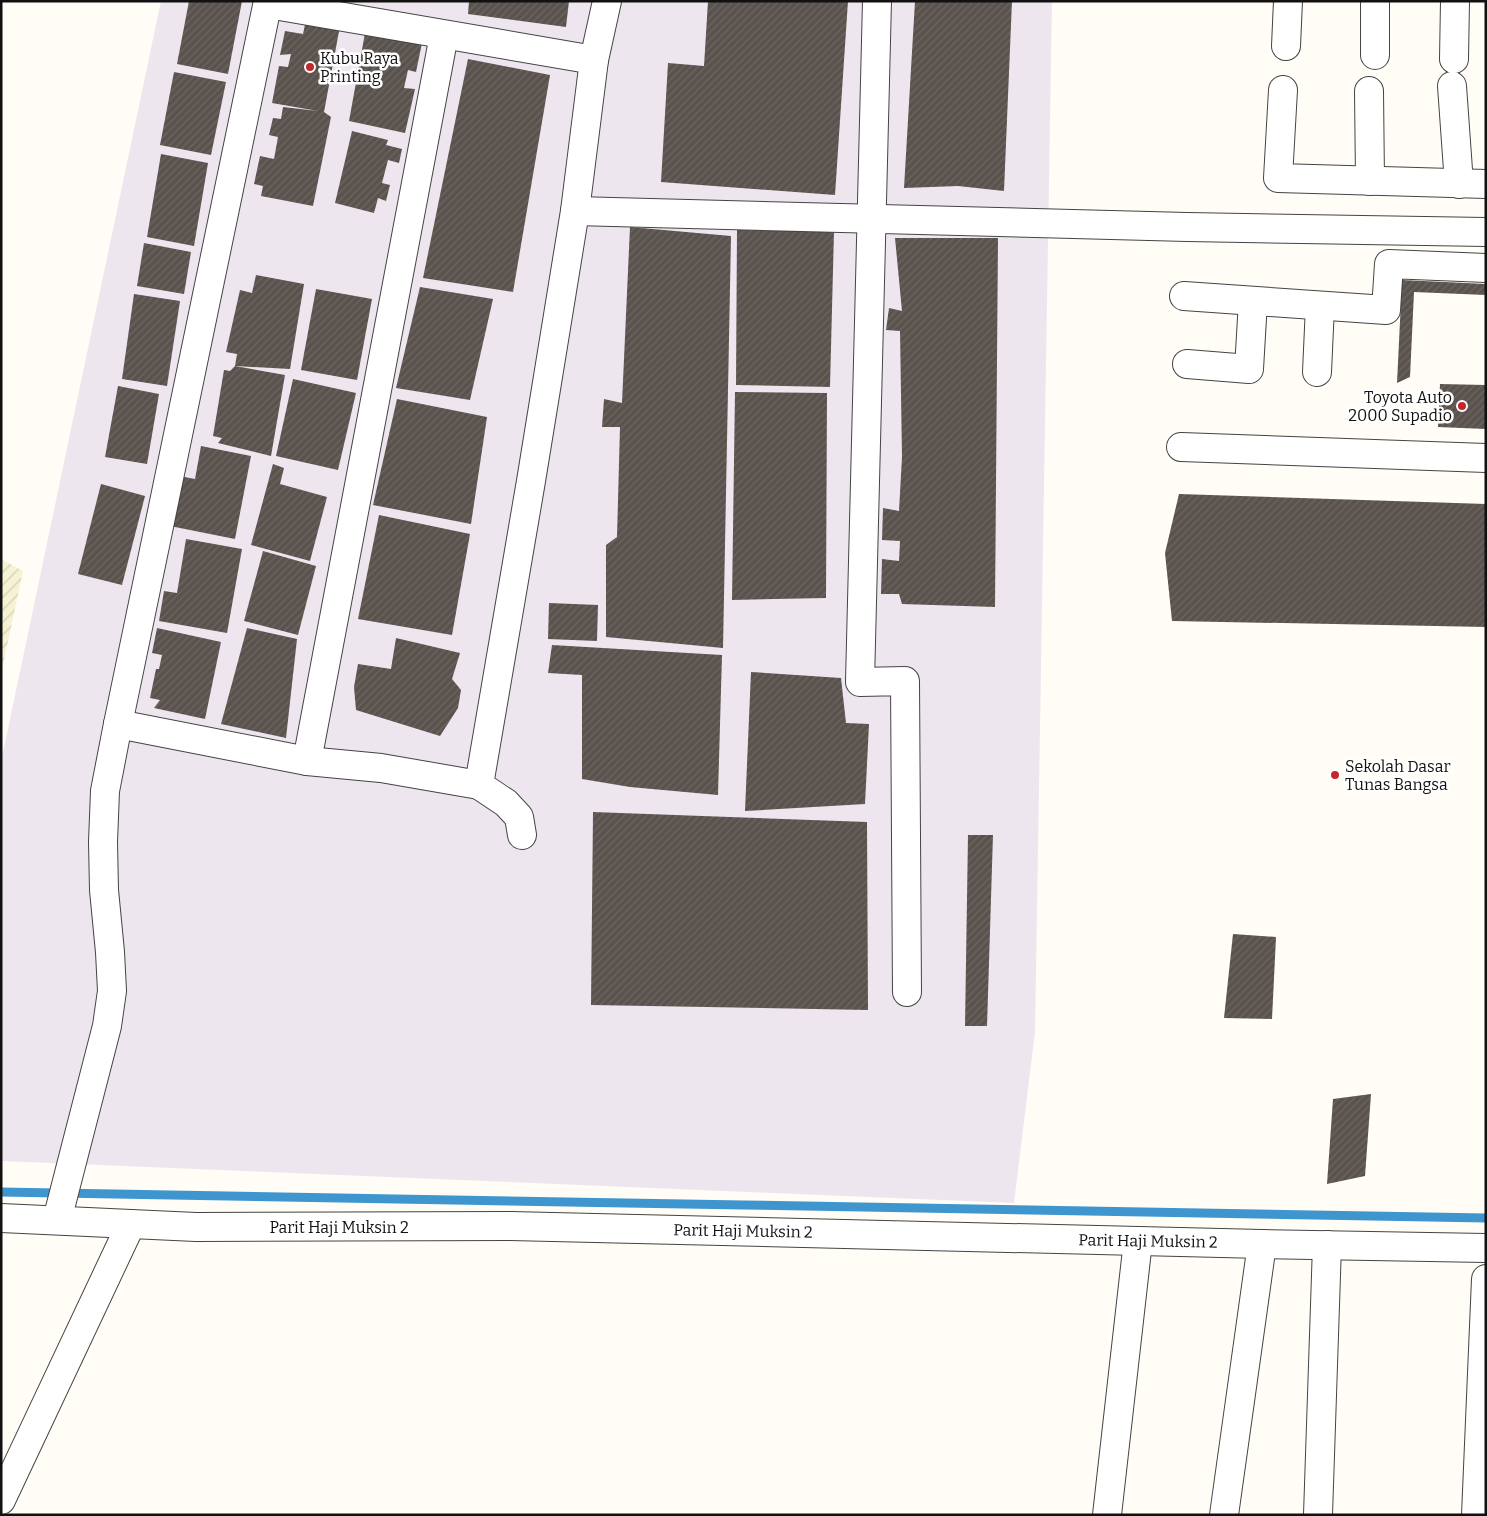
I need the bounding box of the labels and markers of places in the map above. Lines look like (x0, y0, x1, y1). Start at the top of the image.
place label: Kubu Raya Printing (320, 49, 399, 86)
marker: Kubu Raya Printing (304, 61, 316, 73)
place label: Toyota Auto 2000 Supadio (1348, 388, 1452, 425)
marker: Toyota Auto 2000 Supadio (1456, 400, 1468, 412)
place label: Sekolah Dasar Tunas Bangsa (1345, 757, 1451, 794)
marker: Sekolah Dasar Tunas Bangsa (1329, 769, 1341, 781)

